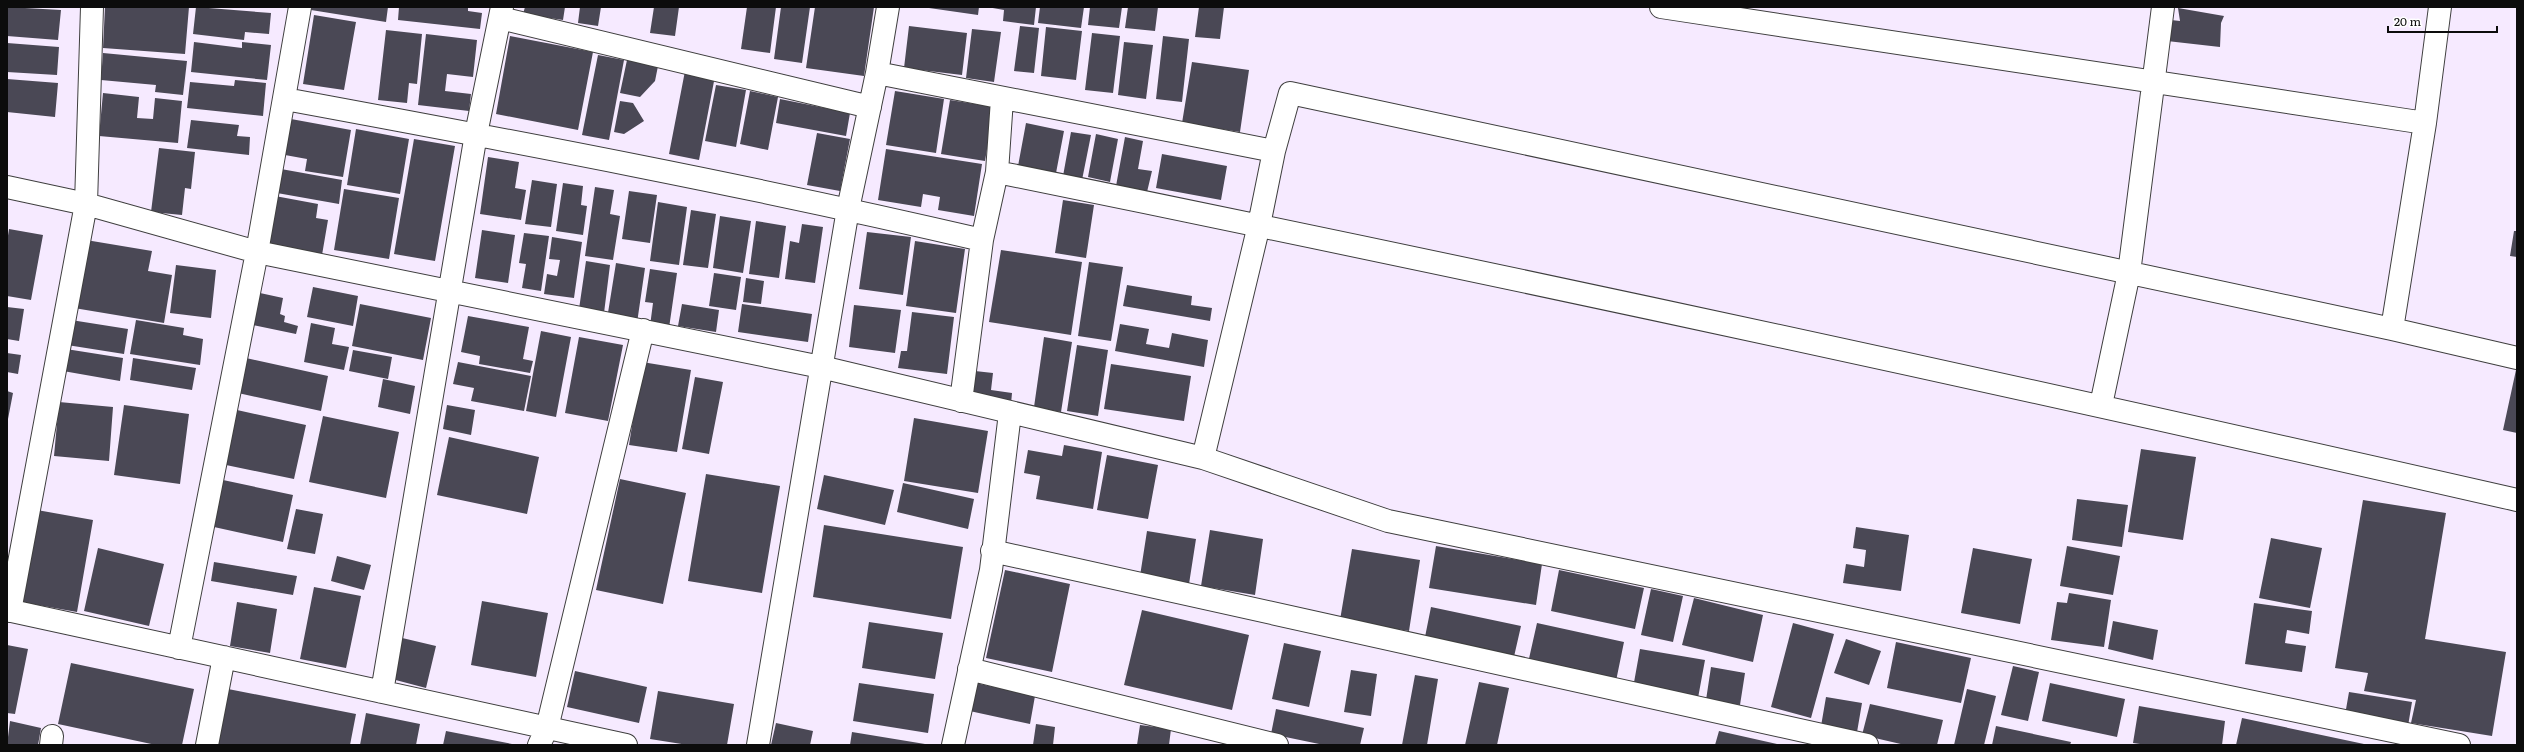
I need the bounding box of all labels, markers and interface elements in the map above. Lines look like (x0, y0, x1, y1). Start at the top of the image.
scale bar (2388, 8, 2497, 34)
text: 20 m (2394, 12, 2421, 30)

